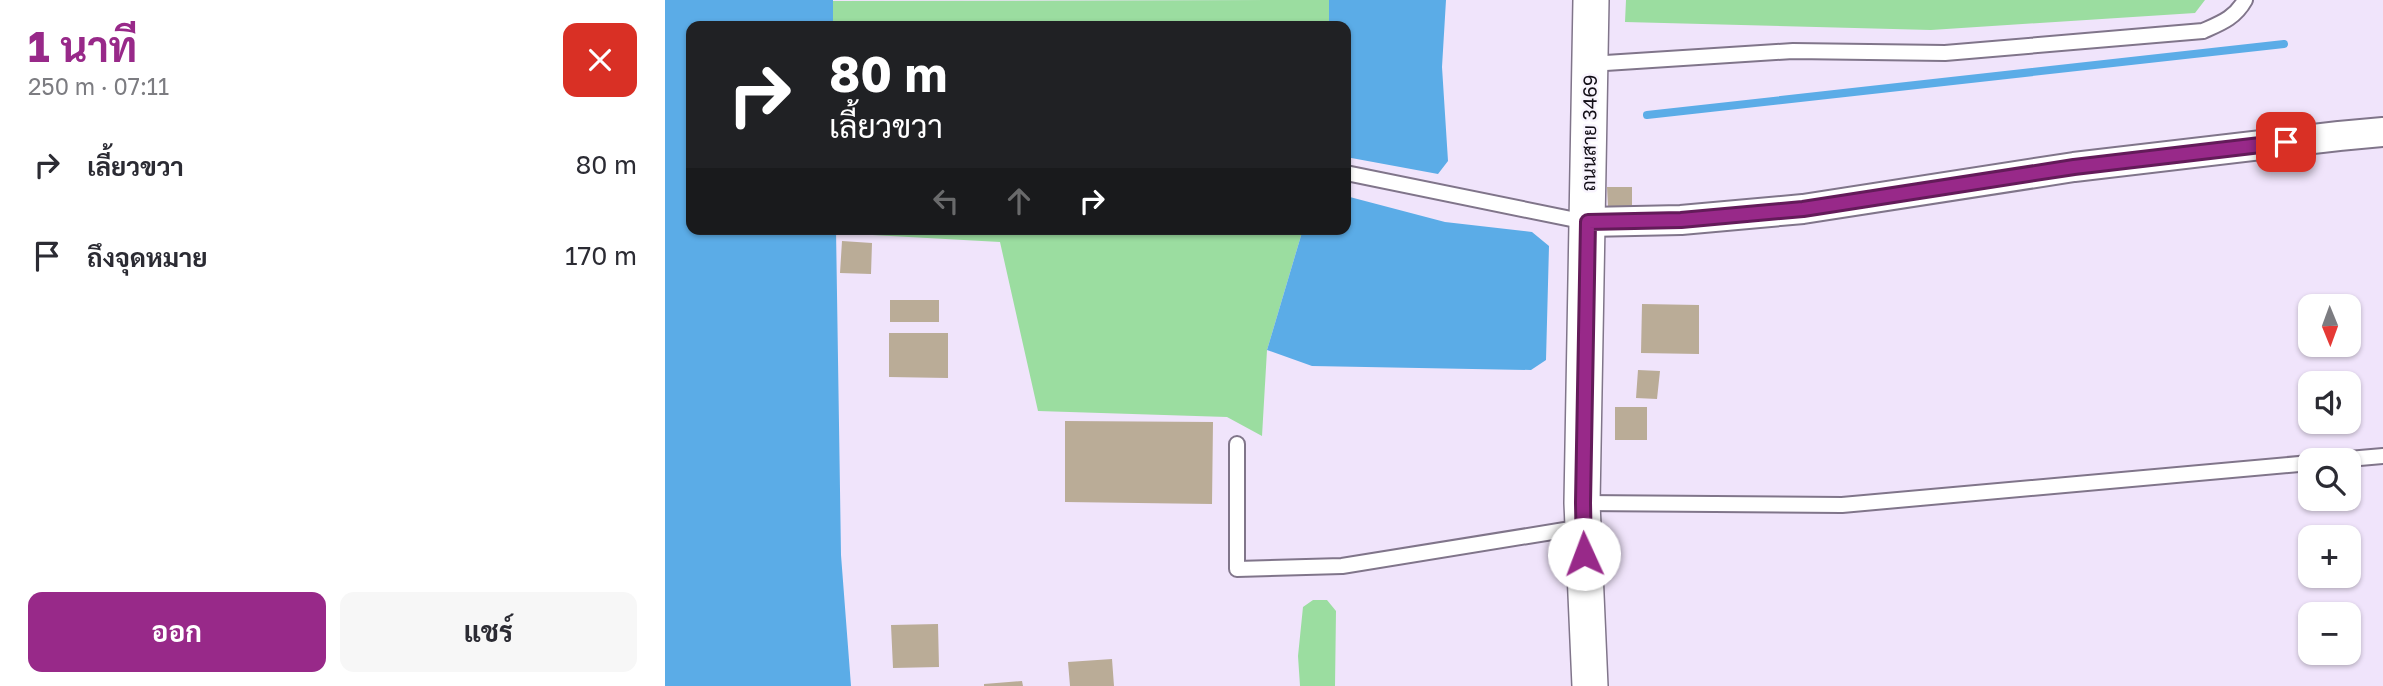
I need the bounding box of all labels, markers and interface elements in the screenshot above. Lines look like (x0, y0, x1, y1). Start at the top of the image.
text: 1 นาที (28, 21, 137, 71)
button: close (563, 23, 637, 97)
text: 80 m (829, 44, 947, 103)
icon: right (714, 49, 805, 140)
text: 250 m · 07:11 (28, 72, 169, 100)
street label: ถนนสาย 3469 (1576, 74, 1601, 192)
text: เลี้ยวขวา (829, 107, 943, 145)
pin (2256, 112, 2316, 172)
icon: arrive (2267, 123, 2305, 161)
icon: right (28, 146, 66, 184)
text: 80 m (576, 149, 637, 180)
text: เลี้ยวขวา (87, 151, 184, 182)
icon: left (927, 182, 965, 220)
icon: ahead (1000, 182, 1038, 220)
icon: right (1073, 182, 1111, 220)
icon: arrive (28, 237, 66, 275)
text: 170 m (565, 240, 637, 271)
text: ถึงจุดหมาย (87, 242, 208, 273)
north arrow (2298, 294, 2361, 357)
map controls (2298, 294, 2361, 665)
button: sound (2298, 371, 2361, 434)
button: search (2298, 448, 2361, 511)
position arrow (1547, 517, 1621, 591)
button: + (2298, 525, 2361, 588)
button: ออก (28, 592, 326, 672)
button: แชร์ (340, 592, 637, 672)
button: − (2298, 602, 2361, 665)

